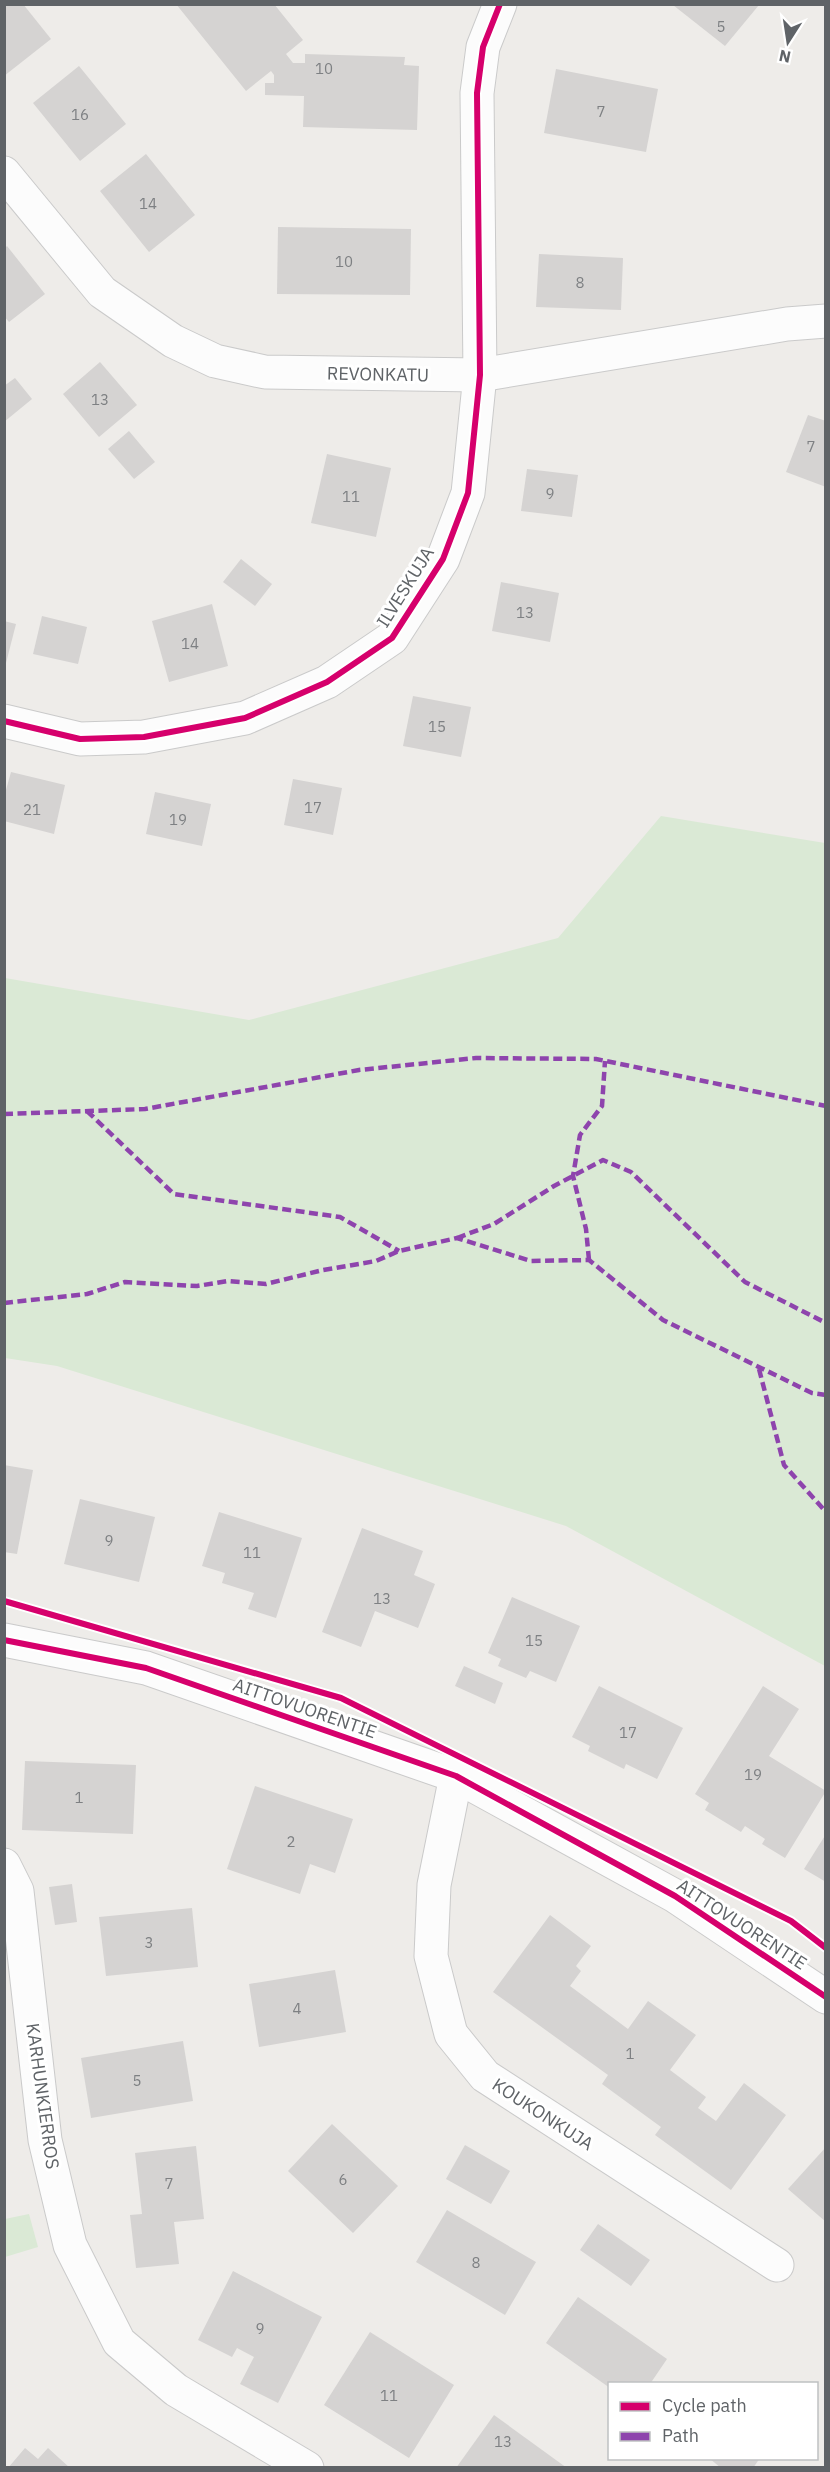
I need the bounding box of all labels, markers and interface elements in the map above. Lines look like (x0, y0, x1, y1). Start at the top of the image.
north arrow (758, 12, 818, 72)
house number: 5 (716, 17, 726, 36)
text: N (777, 46, 793, 68)
house number: 10 (315, 59, 333, 78)
house number: 7 (596, 102, 606, 121)
house number: 16 (71, 105, 89, 124)
house number: 14 (139, 194, 157, 213)
house number: 10 (335, 252, 353, 271)
house number: 8 (575, 273, 585, 292)
street label: REVONKATU (327, 362, 429, 386)
house number: 13 (91, 390, 109, 409)
house number: 7 (806, 437, 816, 456)
house number: 9 (545, 484, 555, 503)
house number: 11 (342, 487, 360, 506)
street label: ILVESKUJA (371, 542, 439, 632)
house number: 13 (516, 603, 534, 622)
house number: 14 (181, 634, 199, 653)
house number: 15 (428, 717, 446, 736)
house number: 17 (304, 798, 322, 817)
house number: 21 (23, 800, 41, 819)
house number: 19 (169, 810, 187, 829)
house number: 9 (104, 1531, 114, 1550)
house number: 11 (243, 1543, 261, 1562)
house number: 13 (373, 1589, 391, 1608)
house number: 15 (525, 1631, 543, 1650)
street label: AITTOVUORENTIE (230, 1673, 380, 1743)
house number: 17 (619, 1723, 637, 1742)
house number: 19 (744, 1765, 762, 1784)
house number: 1 (74, 1788, 84, 1807)
house number: 2 (286, 1832, 296, 1851)
street label: AITTOVUORENTIE (673, 1873, 811, 1975)
house number: 3 (144, 1933, 154, 1952)
house number: 4 (292, 1999, 302, 2018)
street label: KARHUNKIERROS (21, 2021, 65, 2171)
house number: 1 (625, 2044, 635, 2063)
house number: 5 (132, 2071, 142, 2090)
street label: KOUKONKUJA (488, 2073, 598, 2156)
house number: 6 (338, 2170, 348, 2189)
house number: 7 (164, 2174, 174, 2193)
house number: 8 (471, 2253, 481, 2272)
house number: 9 (255, 2319, 265, 2338)
legend (608, 2382, 818, 2460)
house number: 11 (380, 2386, 398, 2405)
text: Cycle path (662, 2394, 747, 2417)
text: Path (662, 2424, 699, 2447)
house number: 13 (494, 2432, 512, 2451)

